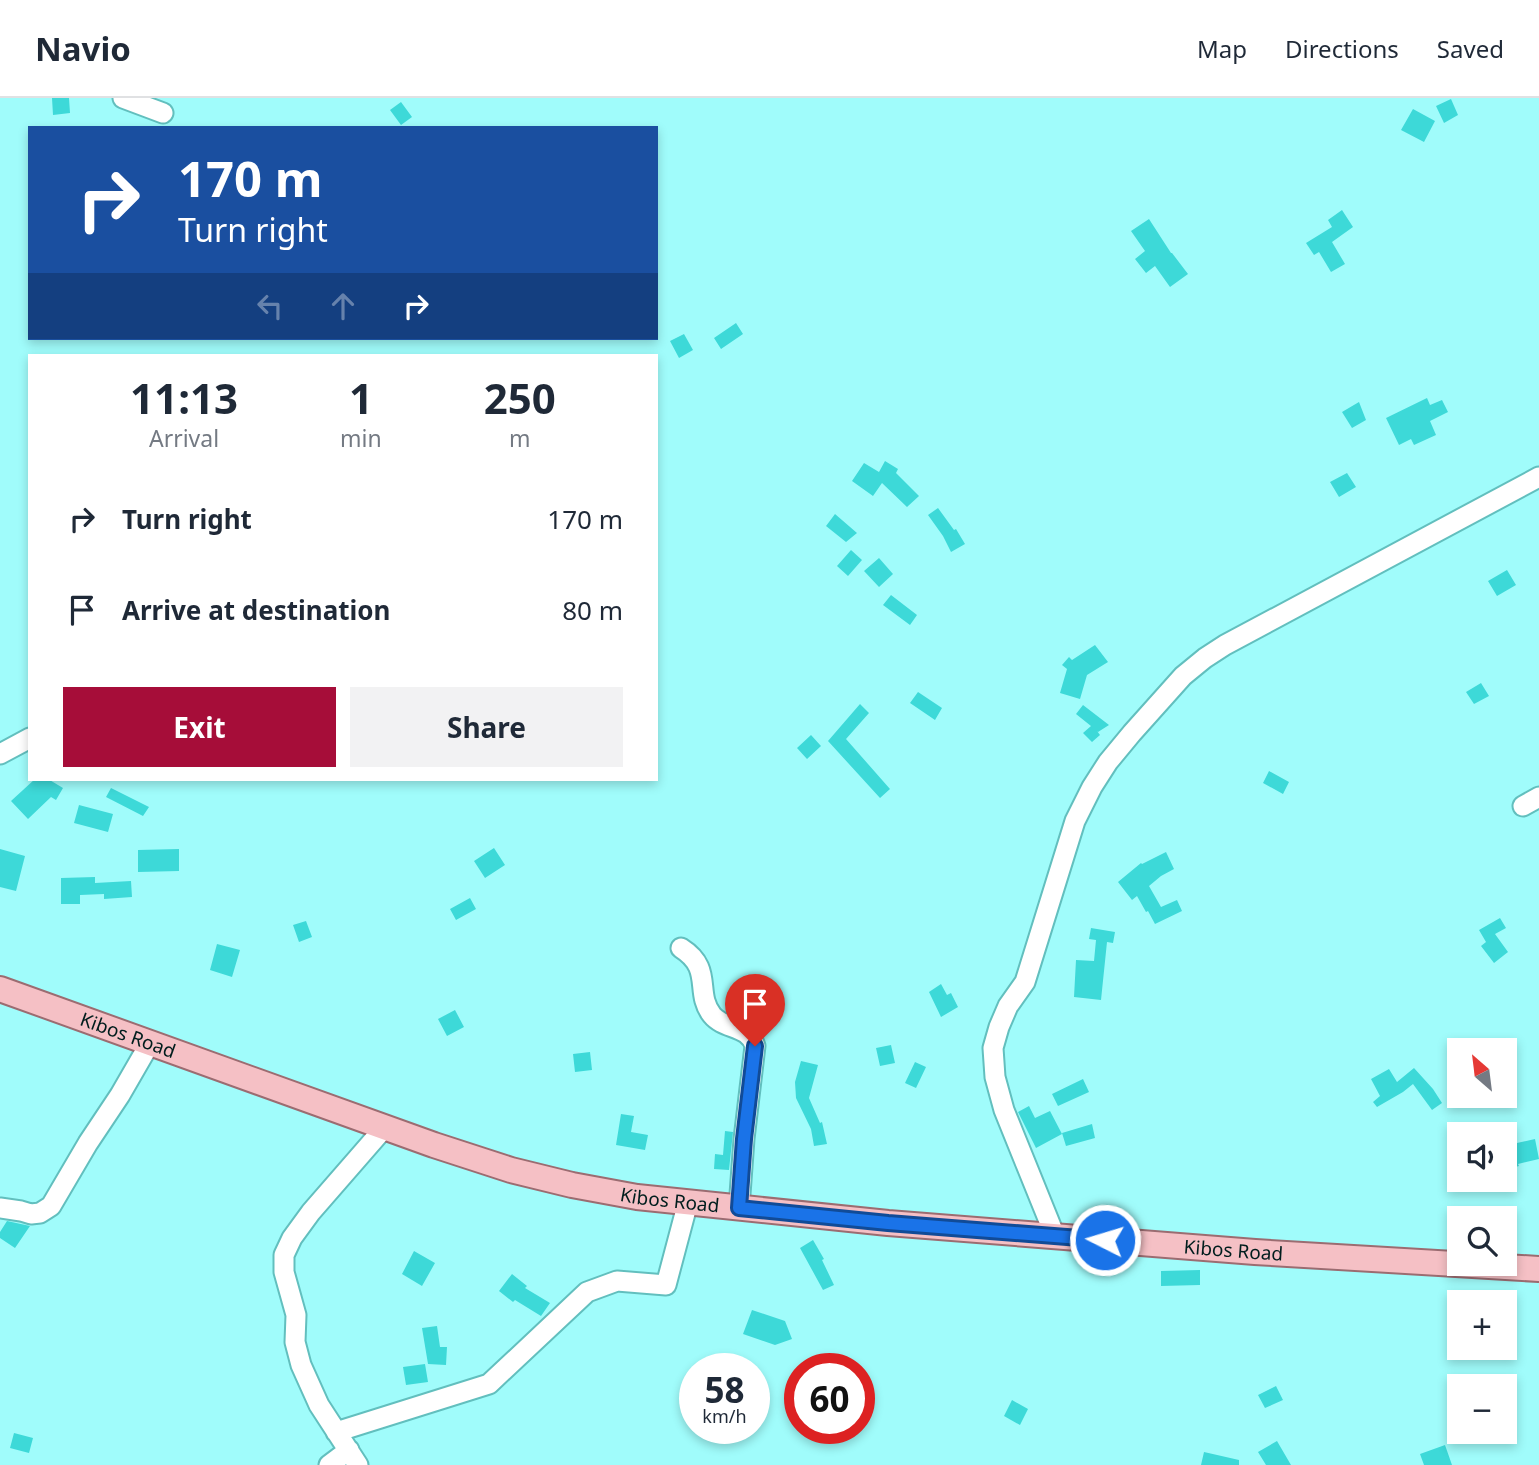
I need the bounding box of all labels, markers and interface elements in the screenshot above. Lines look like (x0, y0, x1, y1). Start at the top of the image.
text: Navio (35, 26, 131, 71)
text: Map (1197, 32, 1247, 65)
text: Directions (1285, 32, 1399, 65)
text: Saved (1437, 32, 1504, 65)
text: 170 m (178, 145, 323, 211)
icon: right (63, 154, 154, 245)
text: Turn right (178, 208, 328, 251)
icon: left (251, 287, 289, 325)
icon: ahead (324, 287, 362, 325)
icon: right (397, 287, 435, 325)
text: 11:13 (130, 369, 238, 426)
text: 1 (349, 369, 373, 426)
text: 250 (484, 369, 556, 426)
text: Arrival (149, 422, 219, 454)
text: min (340, 422, 382, 454)
text: m (509, 422, 531, 454)
icon: right (63, 500, 101, 538)
text: Turn right (122, 501, 252, 537)
text: 170 m (547, 501, 623, 537)
icon: arrive (63, 591, 101, 629)
text: Arrive at destination (122, 592, 391, 628)
text: 80 m (562, 592, 623, 628)
button: Exit (63, 687, 336, 767)
button: Share (350, 687, 623, 767)
pin (725, 974, 785, 1046)
icon: arrive (736, 985, 774, 1023)
street label: Kibos Road (77, 1006, 179, 1064)
north arrow (1447, 1038, 1517, 1108)
map controls (1447, 1038, 1517, 1444)
button: sound (1447, 1122, 1517, 1192)
street label: Kibos Road (618, 1181, 721, 1218)
position arrow (1068, 1203, 1142, 1277)
button: search (1447, 1206, 1517, 1276)
street label: Kibos Road (1183, 1233, 1284, 1267)
button: + (1447, 1290, 1517, 1360)
speed limit sign: 60 (784, 1353, 875, 1444)
text: 58 (704, 1366, 745, 1413)
button: − (1447, 1374, 1517, 1444)
text: km/h (702, 1404, 747, 1428)

